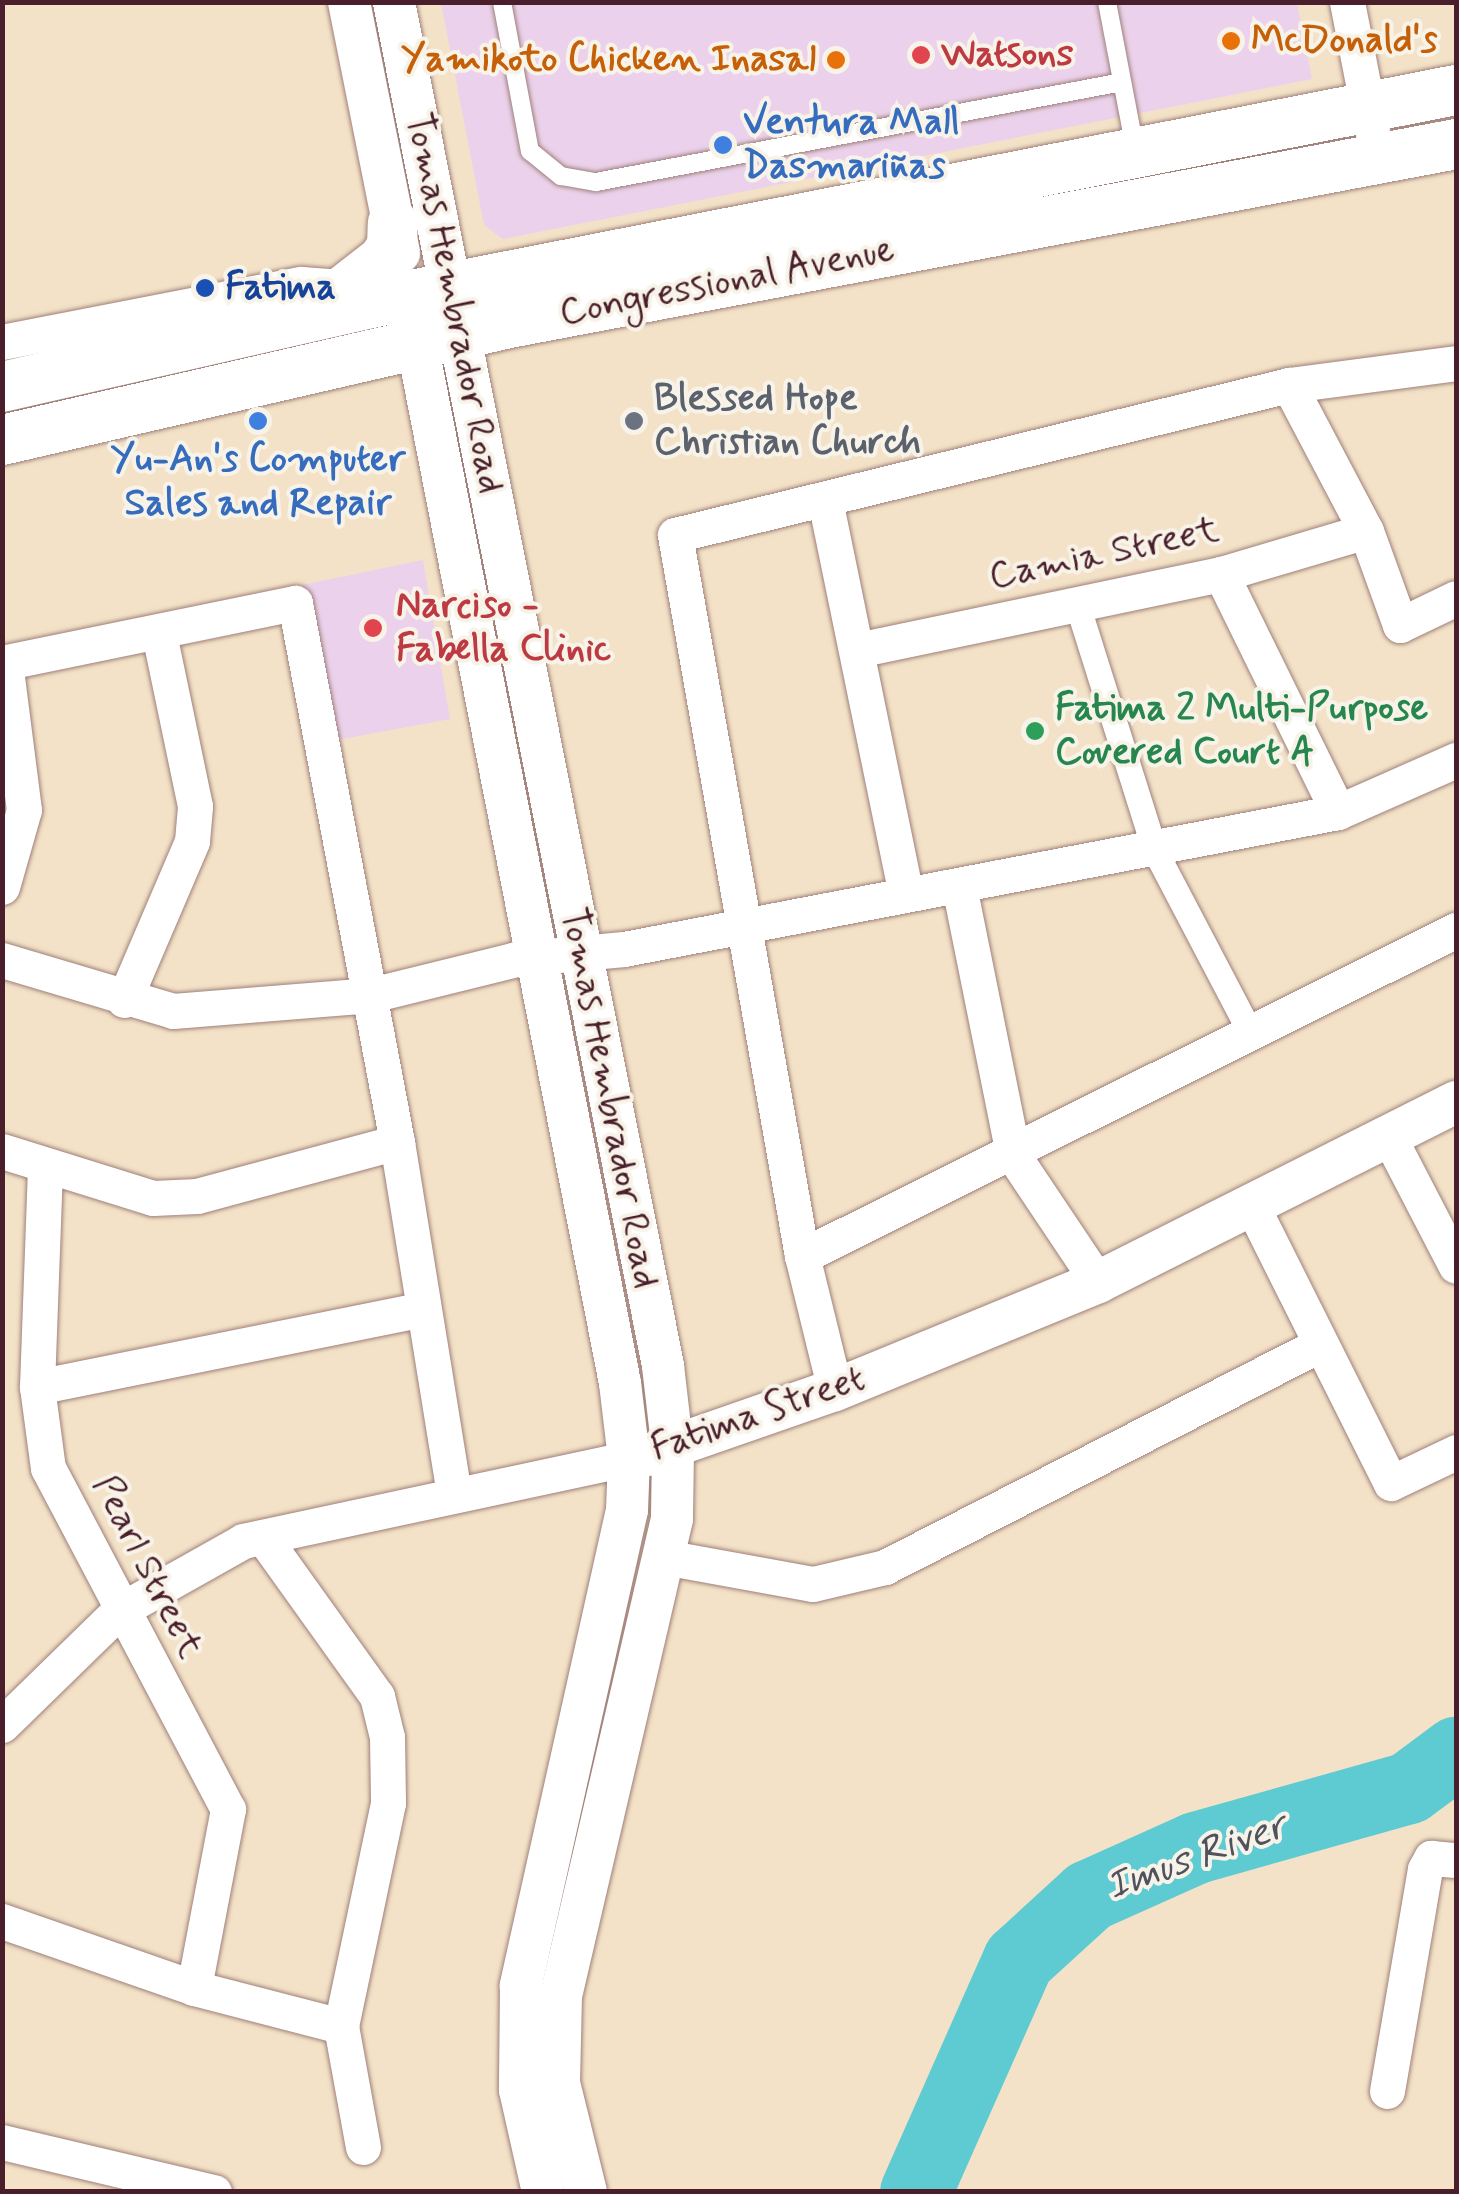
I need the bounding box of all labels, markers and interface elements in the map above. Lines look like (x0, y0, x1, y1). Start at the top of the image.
place label: McDonald's (1251, 18, 1438, 64)
marker: McDonald's (1220, 30, 1242, 52)
place label: Watsons (941, 32, 1073, 78)
place label: Yamikoto Chicken Inasal (406, 37, 816, 83)
marker: Watsons (910, 44, 932, 66)
marker: Yamikoto Chicken Inasal (825, 49, 847, 71)
place label: Ventura Mall Dasmariñas (743, 100, 958, 190)
street label: Tomas Hembrador Road (395, 110, 513, 496)
marker: Ventura Mall Dasmariñas (712, 134, 734, 156)
street label: Congressional Avenue (551, 226, 903, 338)
place label: Fatima (225, 265, 336, 311)
marker: Fatima (194, 277, 216, 299)
place label: Blessed Hope Christian Church (654, 376, 930, 466)
marker: Yu-An's Computer Sales and Repair (247, 410, 269, 432)
marker: Blessed Hope Christian Church (623, 410, 645, 432)
place label: Yu-An's Computer Sales and Repair (108, 437, 408, 526)
street label: Camia Street (985, 507, 1223, 601)
place label: Narciso - Fabella Clinic (396, 583, 614, 672)
marker: Narciso - Fabella Clinic (360, 615, 386, 641)
place label: Fatima 2 Multi-Purpose Covered Court A (1055, 686, 1428, 776)
marker: Fatima 2 Multi-Purpose Covered Court A (1024, 720, 1046, 742)
street label: Tomas Hembrador Road (550, 905, 668, 1291)
street label: Fatima Street (642, 1355, 874, 1473)
street label: Pearl Street (82, 1468, 212, 1666)
water label: Imus River (1101, 1803, 1291, 1911)

